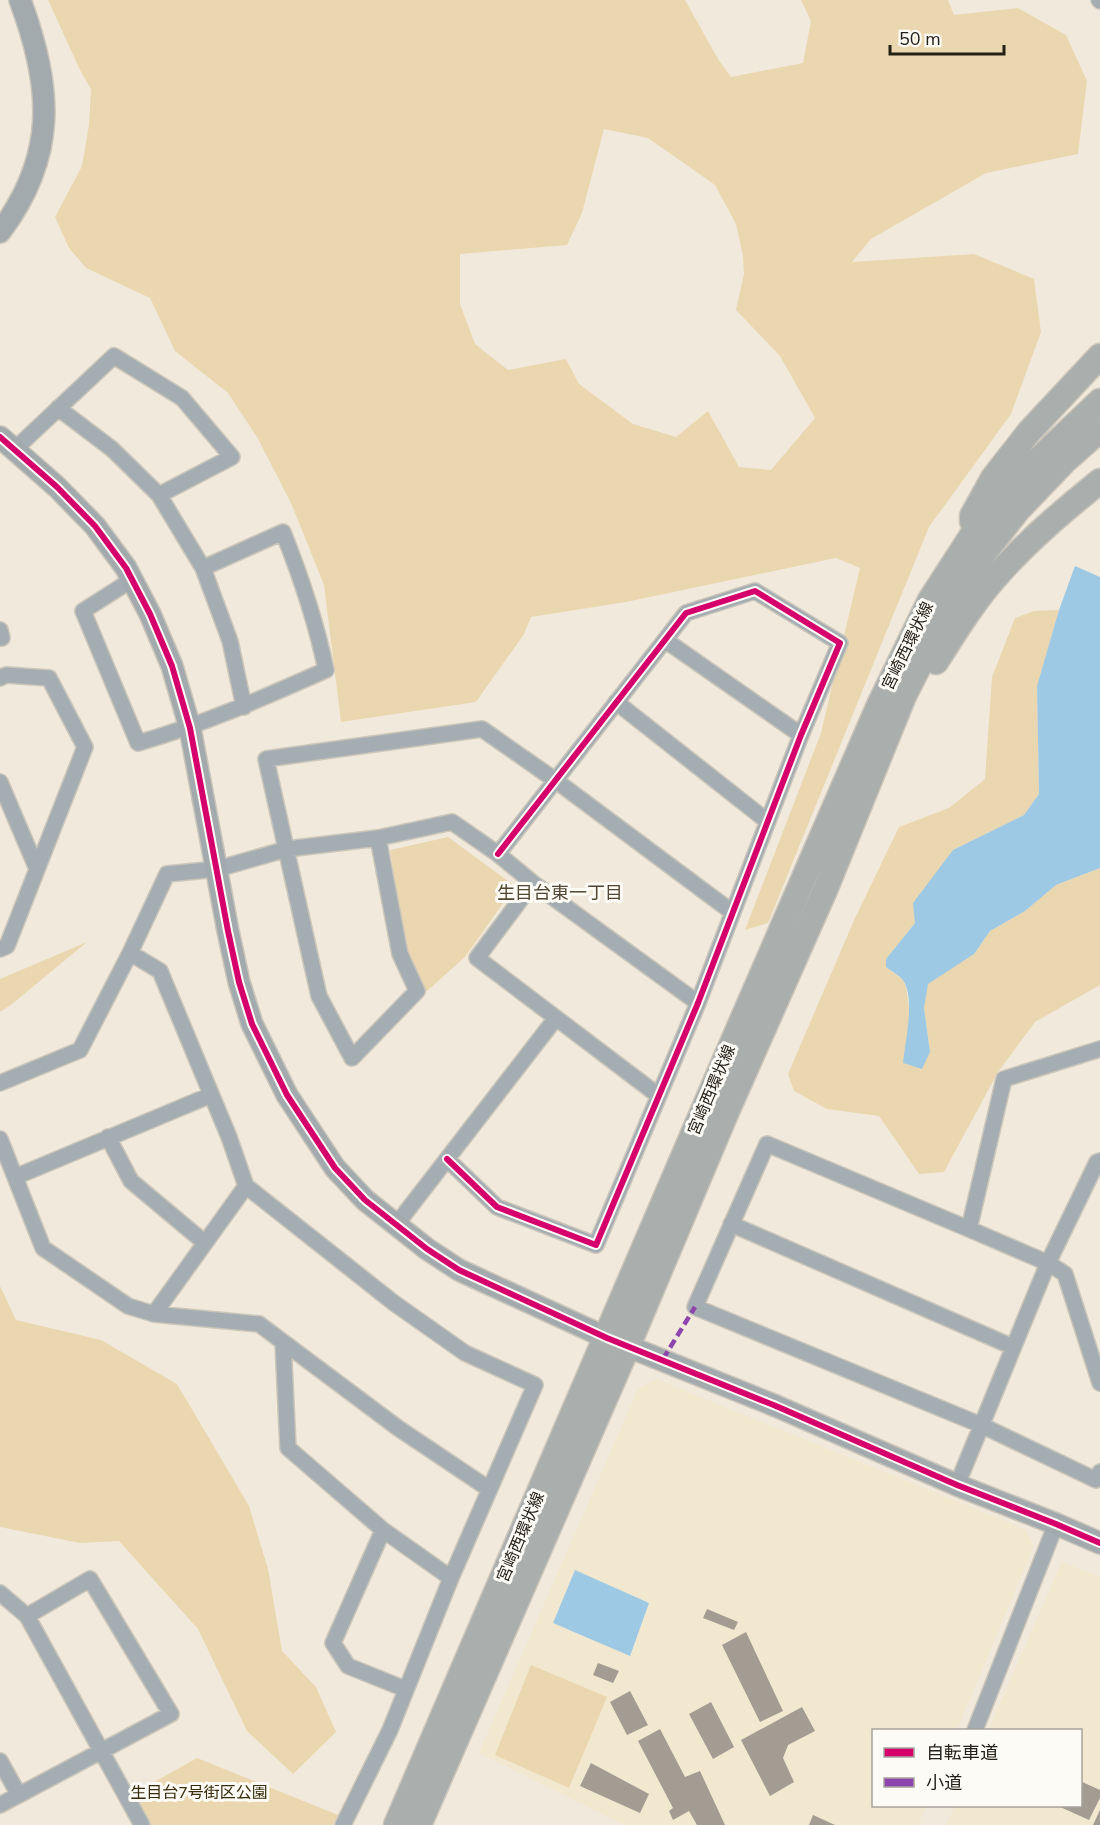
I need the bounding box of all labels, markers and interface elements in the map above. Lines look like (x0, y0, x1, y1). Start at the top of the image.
scale bar (890, 18, 1004, 56)
text: 50 m (899, 27, 941, 51)
street label: 宮崎西環状線 (877, 598, 939, 694)
district label: 生目台東一丁目 (497, 881, 623, 905)
street label: 宮崎西環状線 (683, 1042, 741, 1138)
street label: 宮崎西環状線 (492, 1489, 550, 1585)
legend (872, 1729, 1082, 1807)
text: 自転車道 (926, 1741, 998, 1765)
text: 小道 (926, 1771, 962, 1795)
park label: 生目台7号街区公園 (130, 1782, 268, 1804)

